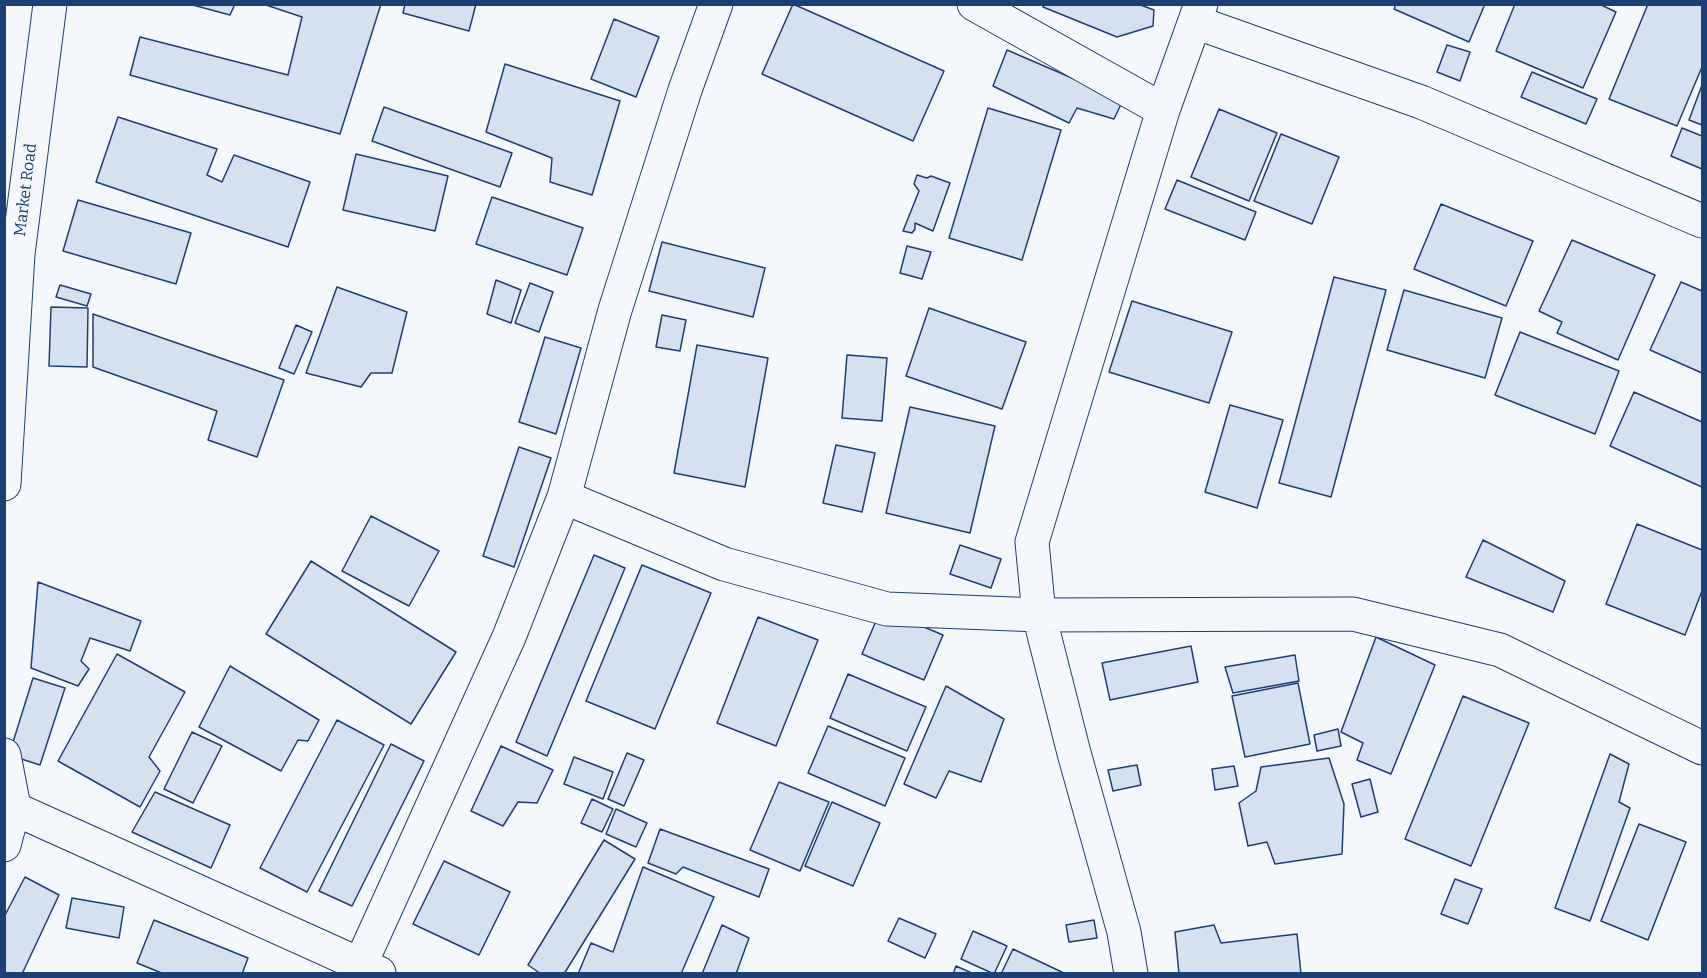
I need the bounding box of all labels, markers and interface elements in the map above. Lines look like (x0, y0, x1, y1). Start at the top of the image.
street label: Market Road (11, 142, 41, 238)

